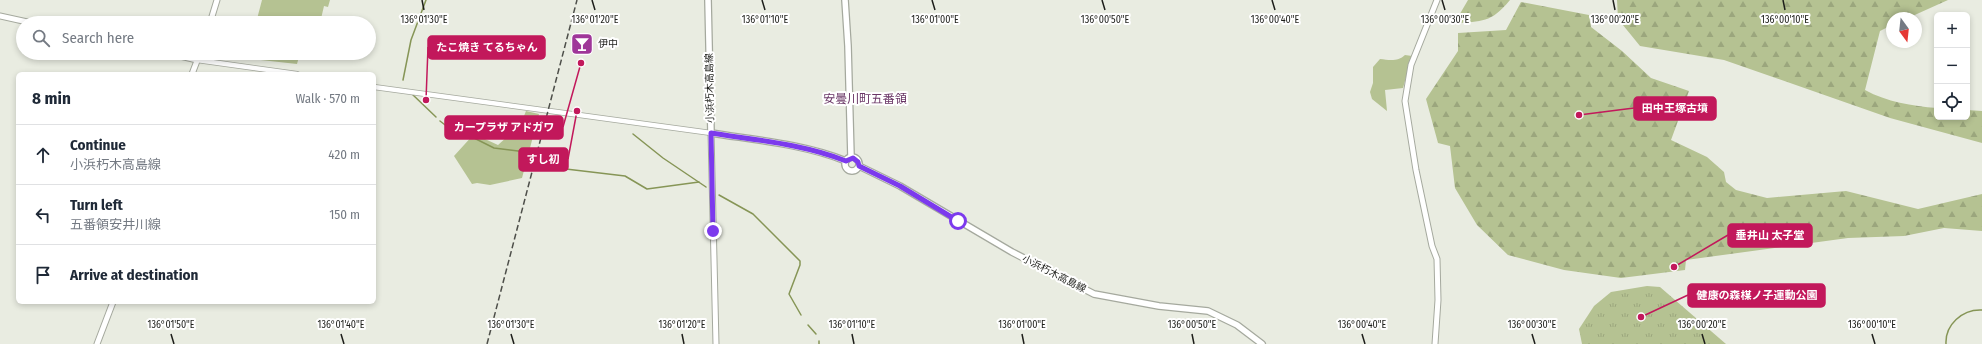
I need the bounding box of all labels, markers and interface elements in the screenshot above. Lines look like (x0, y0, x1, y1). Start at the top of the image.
north arrow (1886, 12, 1922, 48)
map controls (1934, 12, 1970, 120)
button: + (1934, 12, 1970, 48)
text: 136°01'30"E (401, 14, 448, 26)
text: 136°01'20"E (572, 14, 619, 26)
text: 136°01'10"E (742, 14, 788, 26)
text: 136°01'00"E (911, 14, 959, 26)
text: 136°00'50"E (1081, 14, 1130, 26)
text: 136°00'40"E (1251, 14, 1299, 26)
text: 136°00'30"E (1421, 14, 1470, 26)
text: 136°00'20"E (1591, 14, 1639, 26)
text: 136°00'10"E (1761, 14, 1809, 26)
search box (16, 16, 376, 60)
icon: search (30, 27, 52, 49)
text: Search here (62, 29, 134, 47)
bar icon: 伊中 (569, 31, 595, 57)
callout: たこ焼き てるちゃん (428, 36, 545, 59)
place label: 伊中 (598, 38, 618, 50)
text: たこ焼き てるちゃん (436, 41, 538, 54)
button: − (1934, 48, 1970, 84)
street label: 小浜朽木高島線 (703, 53, 717, 123)
button: locate (1934, 84, 1970, 120)
text: 8 min (32, 88, 71, 109)
text: Walk · 570 m (295, 91, 360, 106)
district label: 安曇川町五番領 (823, 92, 907, 106)
callout: 田中王塚古墳 (1634, 97, 1716, 120)
text: 田中王塚古墳 (1642, 102, 1708, 115)
callout: カープラザ アドガワ (445, 116, 563, 139)
text: カープラザ アドガワ (454, 121, 554, 134)
text: Continue (70, 136, 126, 154)
icon: ahead (32, 144, 54, 166)
text: 420 m (328, 147, 360, 162)
callout: すし初 (519, 148, 568, 171)
text: すし初 (527, 153, 560, 166)
text: 小浜朽木高島線 (70, 157, 161, 172)
text: Turn left (70, 196, 123, 214)
icon: left (32, 204, 54, 226)
text: 150 m (329, 207, 360, 222)
route start (949, 212, 967, 230)
text: 五番領安井川線 (70, 217, 161, 232)
route end (704, 222, 722, 240)
callout: 垂井山 太子堂 (1728, 224, 1812, 247)
text: 垂井山 太子堂 (1736, 229, 1804, 242)
street label: 小浜朽木高島線 (1020, 253, 1088, 295)
icon: arrive (32, 264, 54, 286)
text: Arrive at destination (70, 266, 198, 284)
callout: 健康の森楳ノ子運動公園 (1688, 284, 1825, 307)
text: 健康の森楳ノ子運動公園 (1696, 289, 1818, 302)
text: 136°01'50"E (147, 319, 195, 331)
text: 136°01'40"E (318, 319, 365, 331)
text: 136°01'30"E (488, 319, 535, 331)
text: 136°01'20"E (659, 319, 706, 331)
text: 136°01'10"E (829, 319, 875, 331)
text: 136°01'00"E (998, 319, 1046, 331)
text: 136°00'50"E (1168, 319, 1217, 331)
text: 136°00'40"E (1338, 319, 1386, 331)
text: 136°00'30"E (1508, 319, 1557, 331)
text: 136°00'20"E (1678, 319, 1726, 331)
text: 136°00'10"E (1848, 319, 1896, 331)

